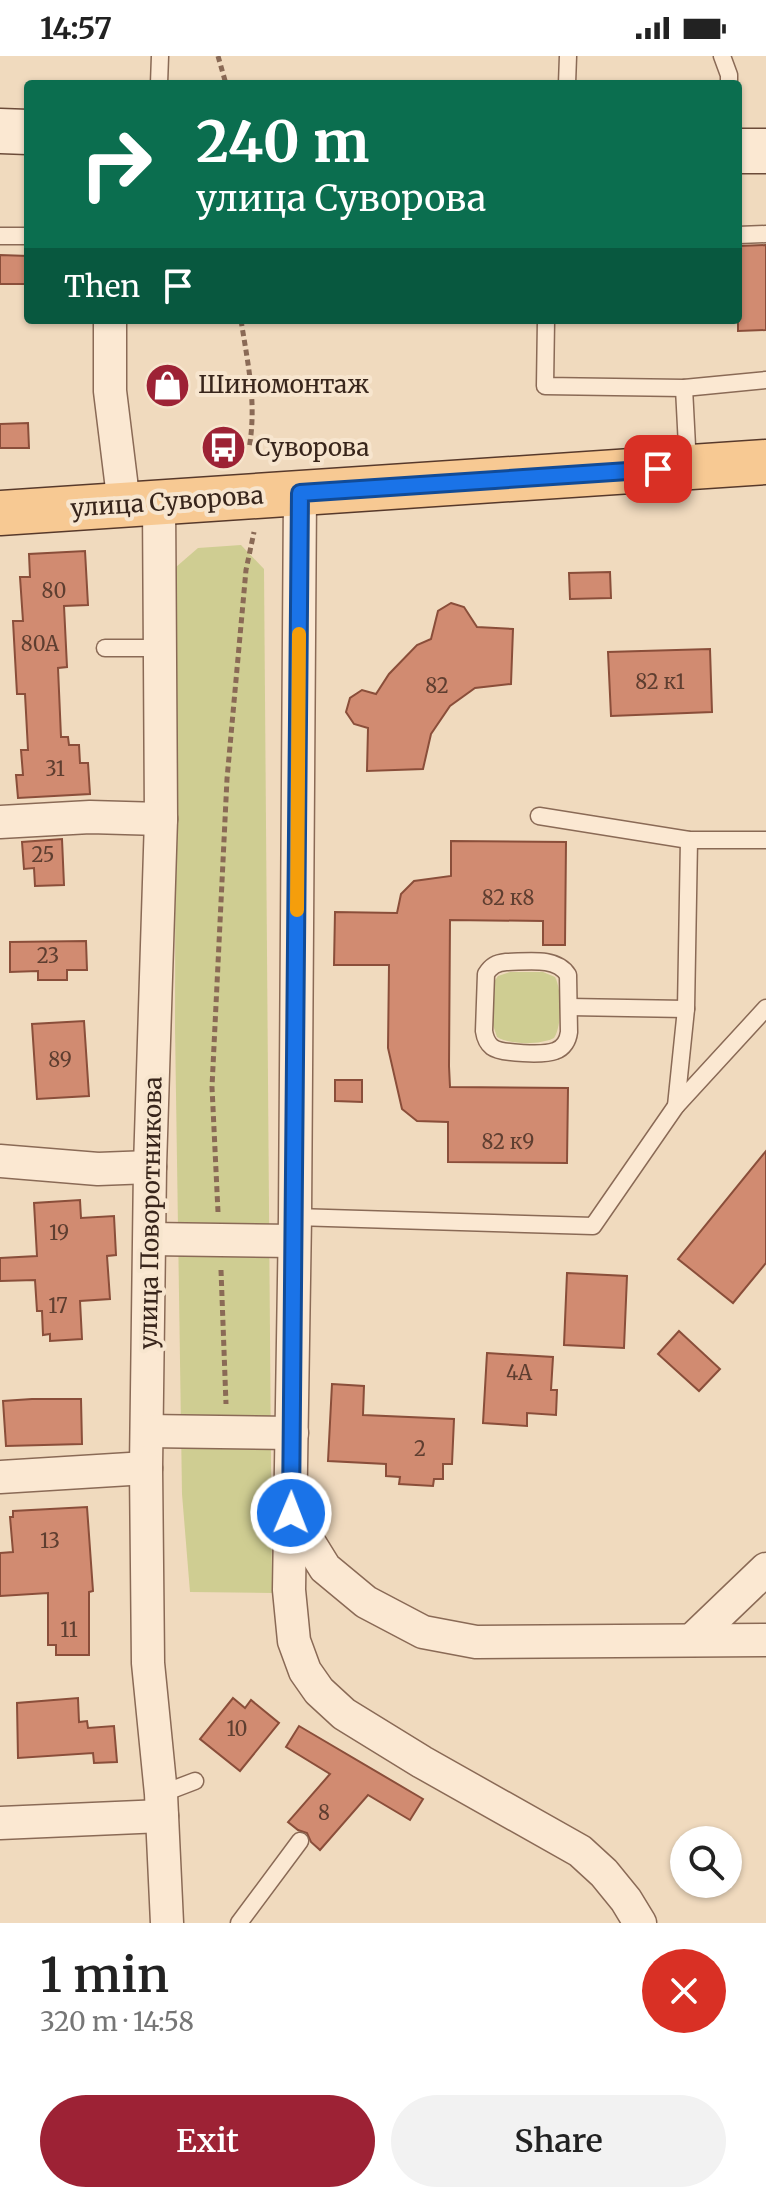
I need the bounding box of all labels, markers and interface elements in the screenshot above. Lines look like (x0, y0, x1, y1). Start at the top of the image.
text: 14:57 (40, 9, 112, 47)
text: 240 m (196, 107, 369, 177)
icon: right (64, 112, 168, 216)
text: улица Суворова (196, 176, 486, 221)
icon: arrive (156, 264, 200, 308)
text: Then (64, 267, 140, 305)
shop icon: Шиномонтаж (143, 361, 191, 409)
place label: Шиномонтаж (198, 369, 369, 400)
bus stop icon: Суворова (200, 424, 248, 472)
place label: Суворова (255, 432, 370, 463)
pin (624, 435, 692, 503)
icon: arrive (636, 447, 680, 491)
street label: улица Суворова (69, 479, 265, 524)
house number: 80 (42, 578, 66, 603)
house number: 80А (21, 631, 60, 656)
house number: 82 к1 (635, 669, 685, 694)
house number: 82 (425, 673, 449, 698)
house number: 31 (45, 756, 65, 781)
house number: 25 (32, 842, 54, 867)
house number: 82 к8 (482, 885, 534, 910)
house number: 23 (37, 943, 59, 968)
house number: 89 (48, 1047, 72, 1072)
street label: улица Поворотникова (133, 1076, 168, 1350)
house number: 82 к9 (482, 1129, 534, 1154)
house number: 19 (49, 1220, 69, 1245)
house number: 17 (48, 1293, 68, 1318)
house number: 4А (506, 1360, 533, 1385)
house number: 2 (414, 1436, 426, 1461)
position arrow (249, 1471, 333, 1555)
house number: 13 (40, 1528, 60, 1553)
house number: 11 (60, 1617, 78, 1642)
house number: 10 (226, 1716, 248, 1741)
house number: 8 (318, 1800, 330, 1825)
map controls (670, 1826, 742, 1898)
button: search (670, 1826, 742, 1898)
text: 1 min (40, 1945, 169, 2005)
button: close (642, 1949, 726, 2033)
text: 320 m · 14:58 (40, 2005, 194, 2038)
button: Exit (40, 2095, 375, 2187)
button: Share (391, 2095, 726, 2187)

